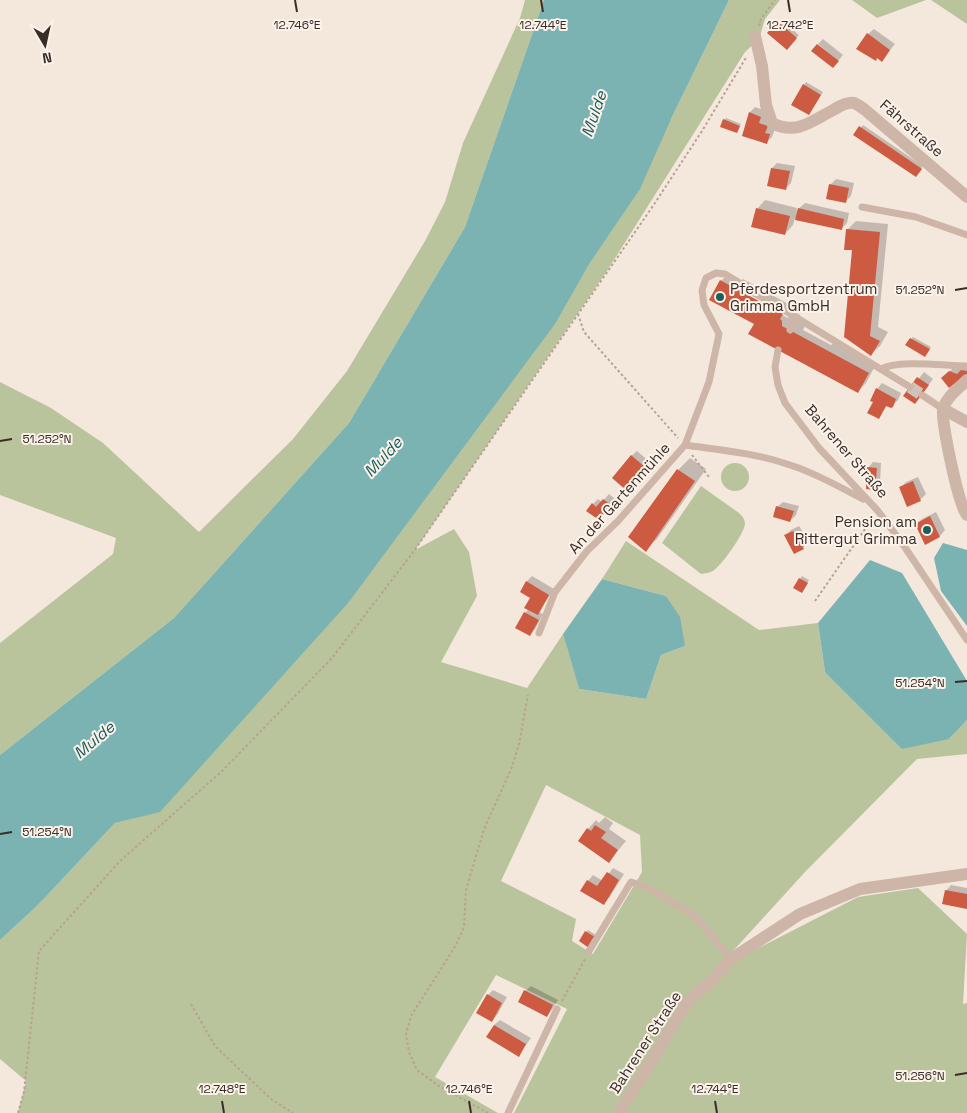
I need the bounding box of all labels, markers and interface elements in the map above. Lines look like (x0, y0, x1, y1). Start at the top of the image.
text: 12.746°E (273, 17, 321, 33)
text: 12.744°E (519, 17, 567, 33)
text: 12.742°E (767, 17, 814, 33)
north arrow (20, 20, 70, 70)
text: N (41, 48, 53, 67)
water label: Mulde (576, 88, 612, 140)
street label: Fährstraße (876, 95, 948, 161)
place label: Pferdesportzentrum Grimma GmbH (730, 279, 878, 315)
text: 51.252°N (895, 282, 945, 298)
marker: Pferdesportzentrum Grimma GmbH (714, 291, 726, 303)
street label: Bahrener Straße (801, 400, 893, 502)
text: 51.252°N (22, 431, 72, 447)
water label: Mulde (359, 432, 407, 481)
street label: An der Gartenmühle (564, 438, 674, 558)
place label: Pension am Rittergut Grimma (795, 512, 917, 548)
marker: Pension am Rittergut Grimma (921, 524, 933, 536)
text: 51.254°N (895, 675, 945, 691)
water label: Mulde (69, 716, 119, 763)
text: 51.254°N (22, 824, 72, 840)
street label: Bahrener Straße (605, 987, 685, 1097)
text: 51.256°N (895, 1068, 945, 1084)
text: 12.748°E (198, 1081, 246, 1097)
text: 12.746°E (445, 1081, 493, 1097)
text: 12.744°E (691, 1081, 739, 1097)

